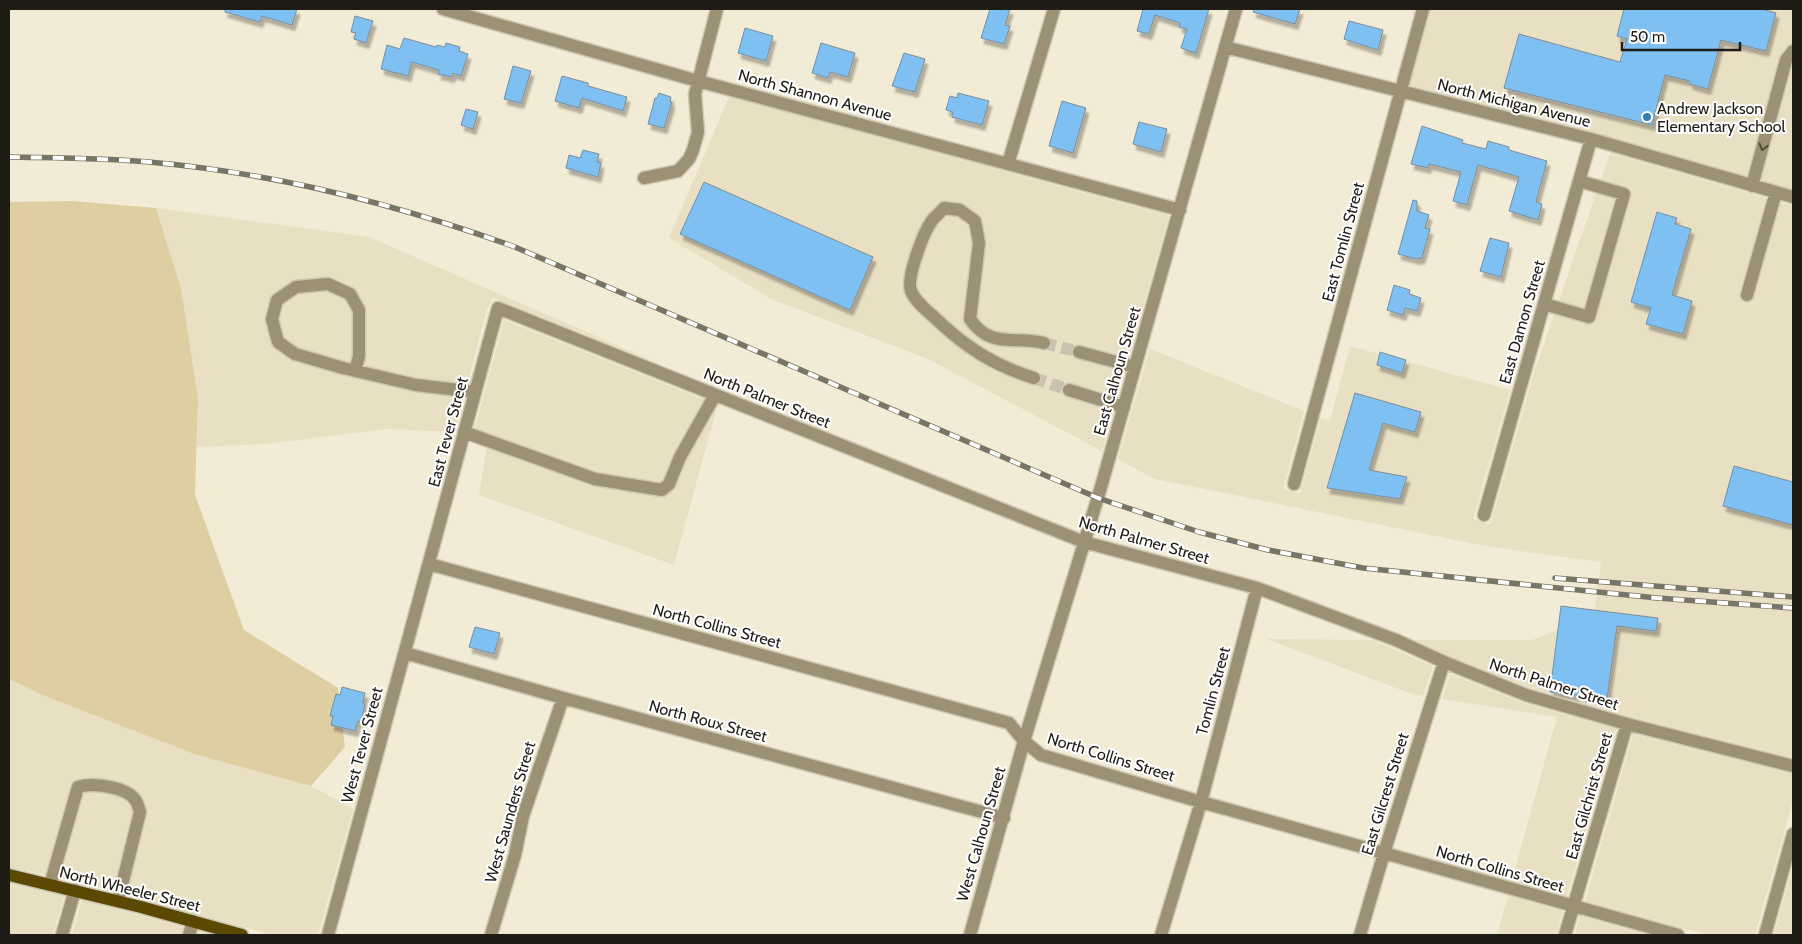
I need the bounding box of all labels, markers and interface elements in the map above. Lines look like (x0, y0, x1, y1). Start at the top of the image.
scale bar (1622, 20, 1740, 52)
text: 50 m (1630, 28, 1665, 46)
street label: North Shannon Avenue (736, 65, 894, 125)
street label: North Michigan Avenue (1436, 75, 1592, 131)
place label: Andrew Jackson Elementary School (1657, 99, 1785, 136)
marker: Andrew Jackson Elementary School (1641, 111, 1653, 123)
one-way arrow (1758, 142, 1768, 150)
street label: East Tomlin Street (1318, 180, 1368, 304)
street label: East Damon Street (1495, 257, 1549, 386)
street label: East Calhoun Street (1090, 304, 1145, 438)
street label: North Palmer Street (701, 364, 834, 432)
street label: East Tever Street (424, 374, 472, 489)
street label: North Palmer Street (1077, 512, 1212, 568)
street label: North Collins Street (651, 600, 784, 652)
street label: Tomlin Street (1192, 644, 1234, 737)
street label: North Palmer Street (1487, 654, 1622, 714)
street label: West Tever Street (337, 684, 387, 805)
street label: North Roux Street (647, 696, 770, 746)
street label: North Collins Street (1045, 729, 1178, 786)
street label: East Gilcrest Street (1357, 730, 1413, 857)
street label: East Gilchrist Street (1562, 730, 1616, 862)
street label: West Saunders Street (481, 739, 539, 885)
street label: West Calhoun Street (953, 764, 1009, 904)
street label: North Collins Street (1434, 842, 1567, 897)
street label: North Wheeler Street (58, 862, 203, 916)

